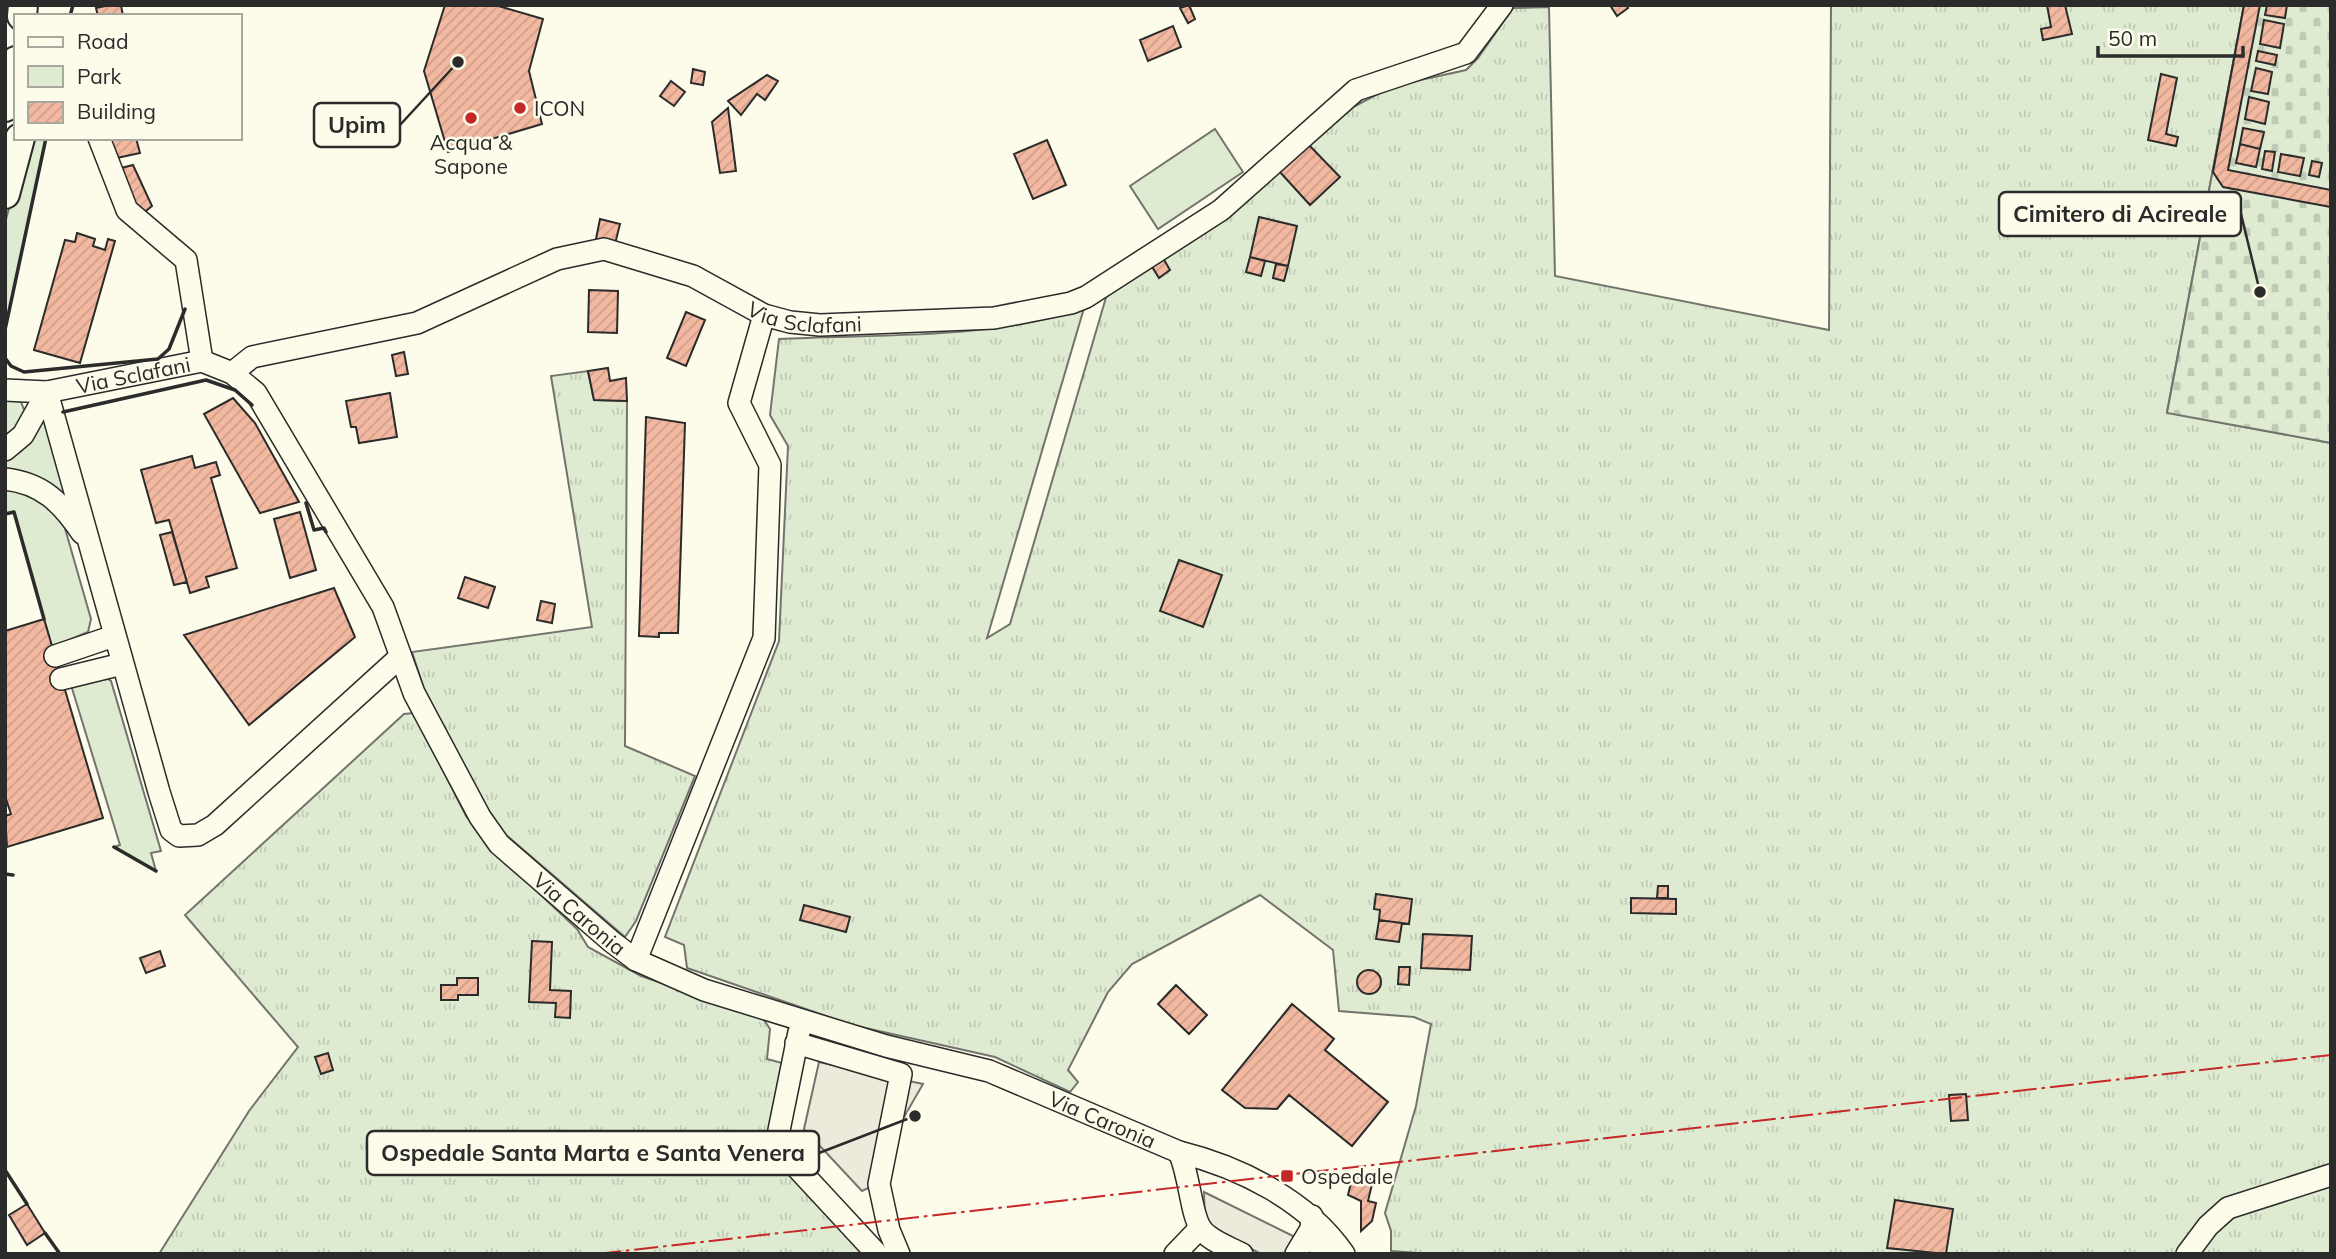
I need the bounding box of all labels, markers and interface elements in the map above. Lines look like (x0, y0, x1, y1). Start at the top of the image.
legend (14, 14, 242, 140)
scale bar (2098, 14, 2243, 58)
text: 50 m (2108, 25, 2157, 51)
text: Road (77, 28, 128, 54)
text: Park (77, 63, 121, 89)
place label: ICON (534, 95, 585, 121)
text: Building (77, 98, 156, 124)
marker: ICON (512, 100, 528, 116)
callout: Upim (314, 103, 400, 147)
text: Upim (328, 110, 386, 139)
marker: Acqua & Sapone (463, 110, 479, 126)
place label: Acqua & Sapone (430, 129, 513, 179)
callout: Cimitero di Acireale (1999, 192, 2241, 236)
text: Cimitero di Acireale (2013, 199, 2227, 228)
street label: Via Sclafani (743, 295, 862, 338)
street label: Via Sclafani (74, 351, 193, 399)
street label: Via Caronia (528, 867, 631, 961)
street label: Via Caronia (1045, 1085, 1160, 1154)
callout: Ospedale Santa Marta e Santa Venera (367, 1131, 819, 1175)
text: Ospedale Santa Marta e Santa Venera (381, 1138, 805, 1167)
place label: Ospedale (1301, 1163, 1393, 1189)
marker: Ospedale (1279, 1168, 1295, 1184)

